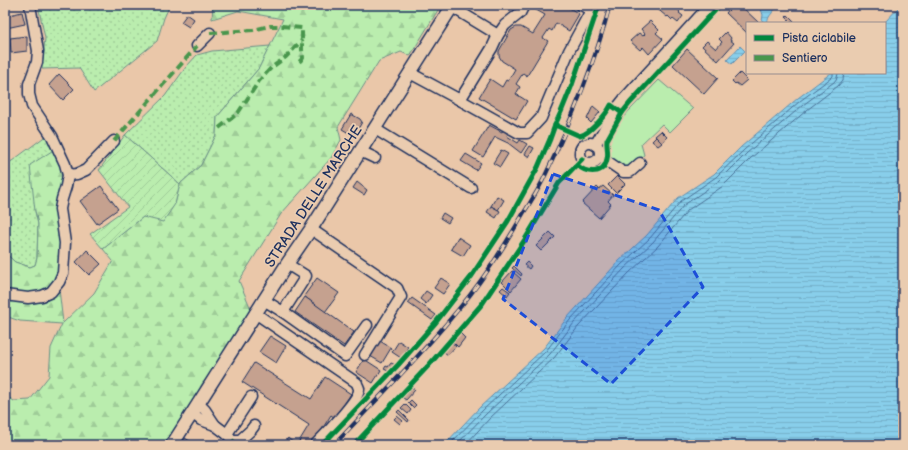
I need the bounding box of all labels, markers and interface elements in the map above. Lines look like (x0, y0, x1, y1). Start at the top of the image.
legend (746, 22, 886, 74)
text: Pista ciclabile (782, 31, 856, 46)
text: Sentiero (782, 51, 828, 66)
street label: STRADA DELLE MARCHE (261, 122, 366, 270)

